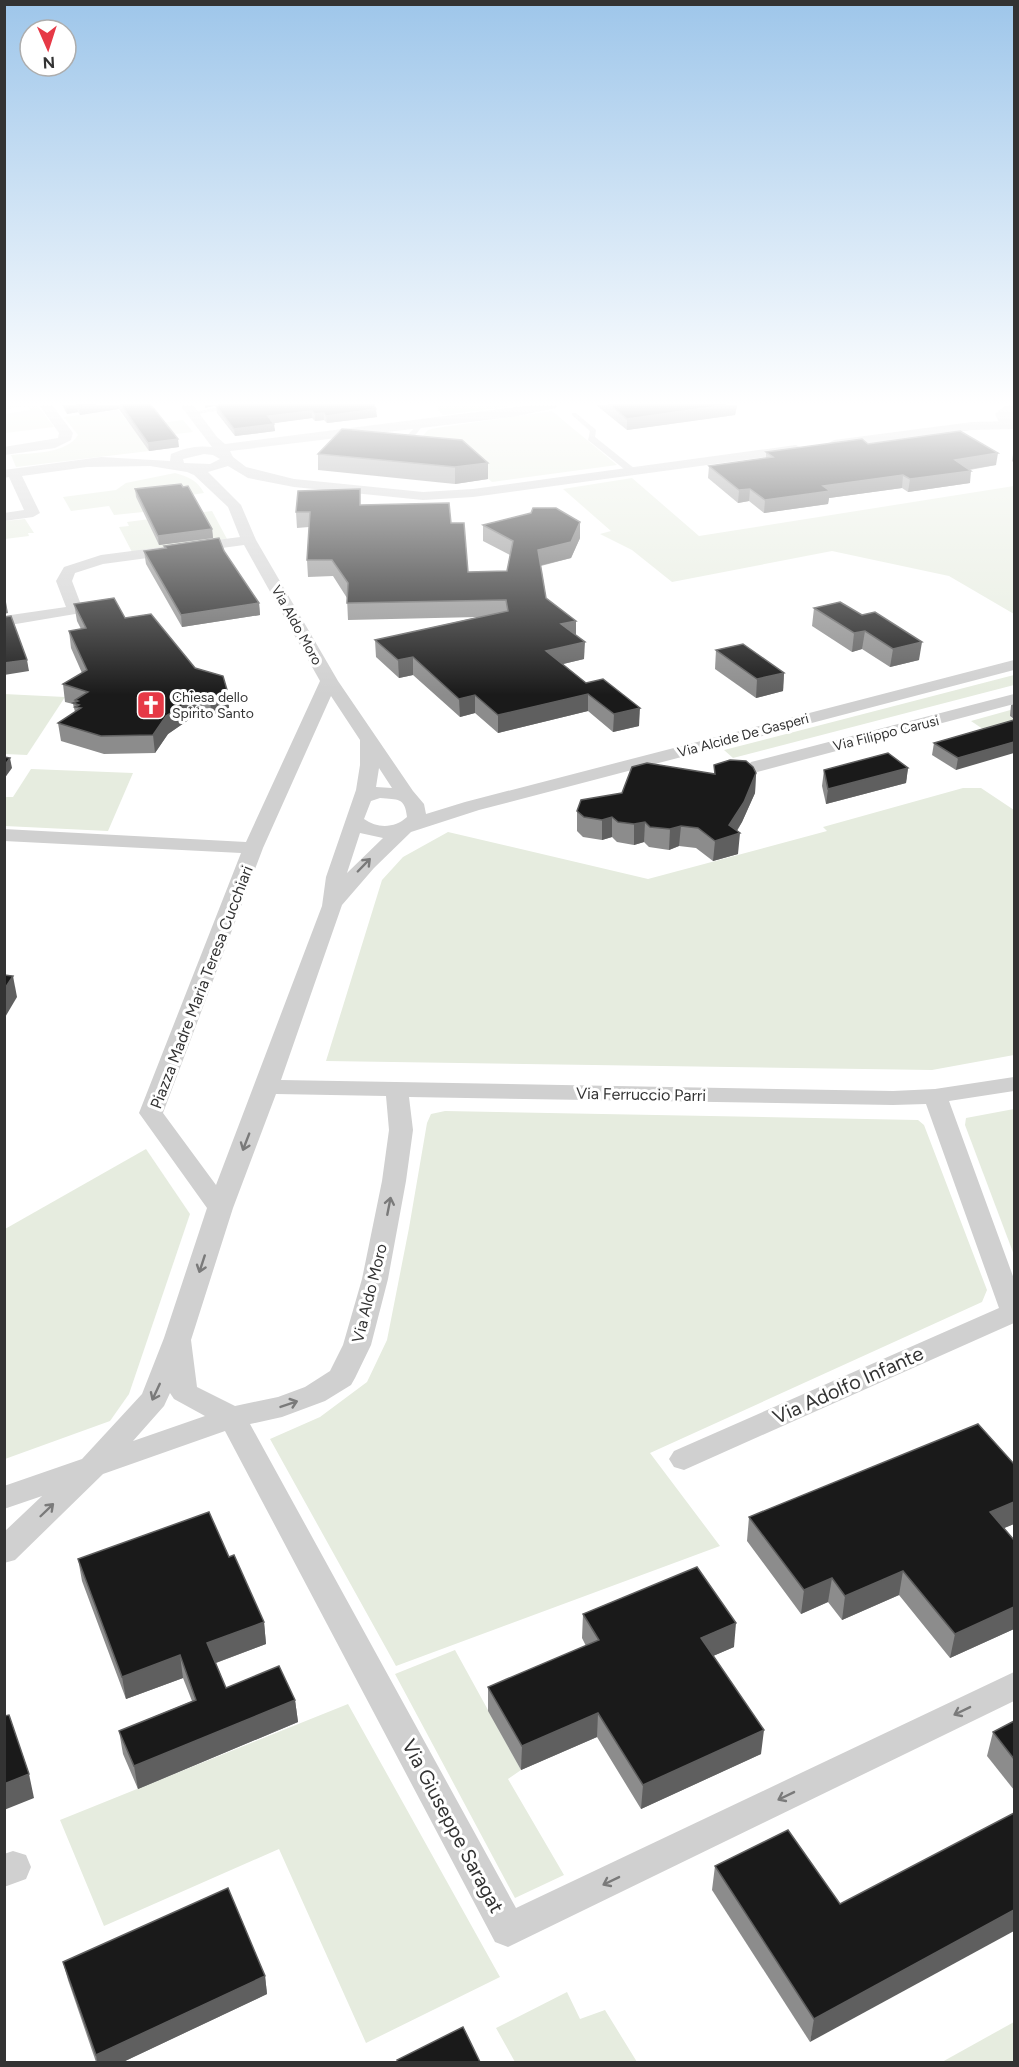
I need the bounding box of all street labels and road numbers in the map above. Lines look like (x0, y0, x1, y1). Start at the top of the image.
street label: Via Aldo Moro (268, 582, 326, 668)
street label: Via Alcide De Gasperi (676, 710, 811, 761)
street label: Via Filippo Carusi (831, 712, 941, 755)
street label: Piazza Madre Maria Teresa Cucchiari (146, 863, 257, 1112)
street label: Via Ferruccio Parri (576, 1084, 706, 1105)
street label: Via Aldo Moro (348, 1242, 391, 1345)
street label: Via Adolfo Infante (769, 1341, 927, 1429)
street label: Via Giuseppe Saragat (397, 1735, 509, 1917)

